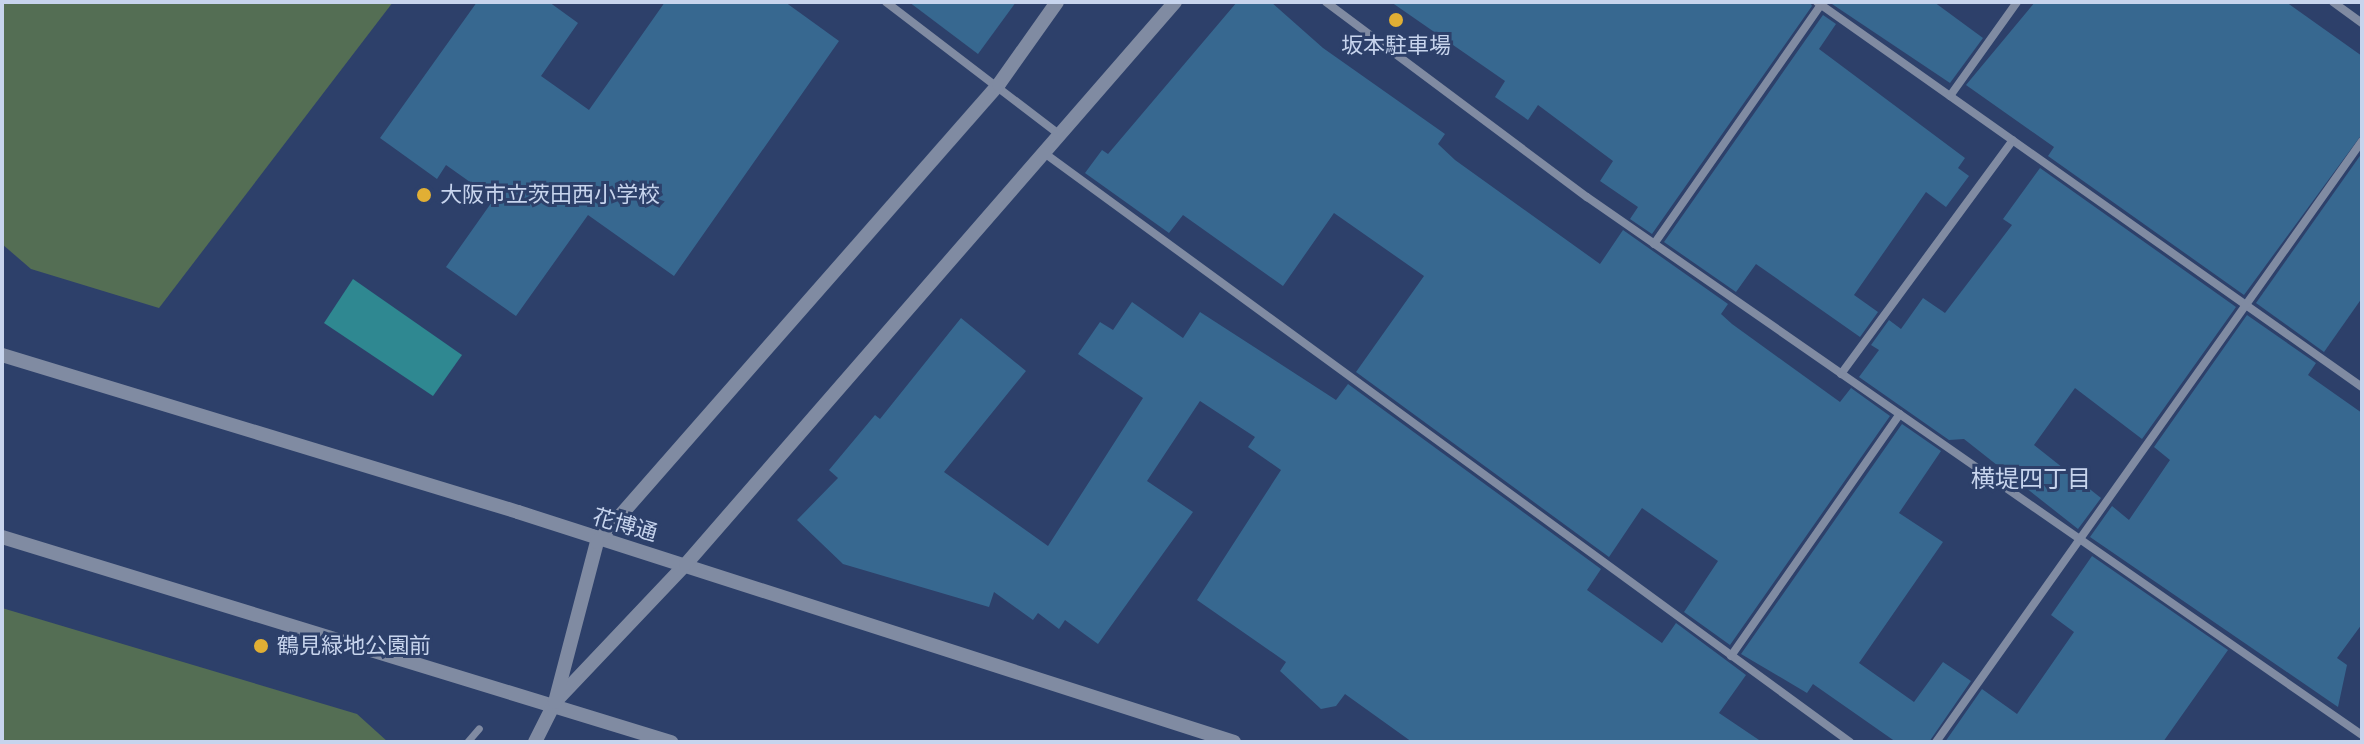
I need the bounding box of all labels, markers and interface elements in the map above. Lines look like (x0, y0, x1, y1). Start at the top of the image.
marker: 坂本駐車場 (1387, 11, 1405, 29)
place label: 坂本駐車場 (1341, 33, 1451, 59)
place label: 大阪市立茨田西小学校 (440, 182, 660, 208)
marker: 大阪市立茨田西小学校 (415, 186, 433, 204)
district label: 横堤四丁目 (1971, 466, 2091, 494)
street label: 花博通 (590, 503, 660, 547)
place label: 鶴見緑地公園前 (277, 633, 431, 659)
marker: 鶴見緑地公園前 (252, 637, 270, 655)

